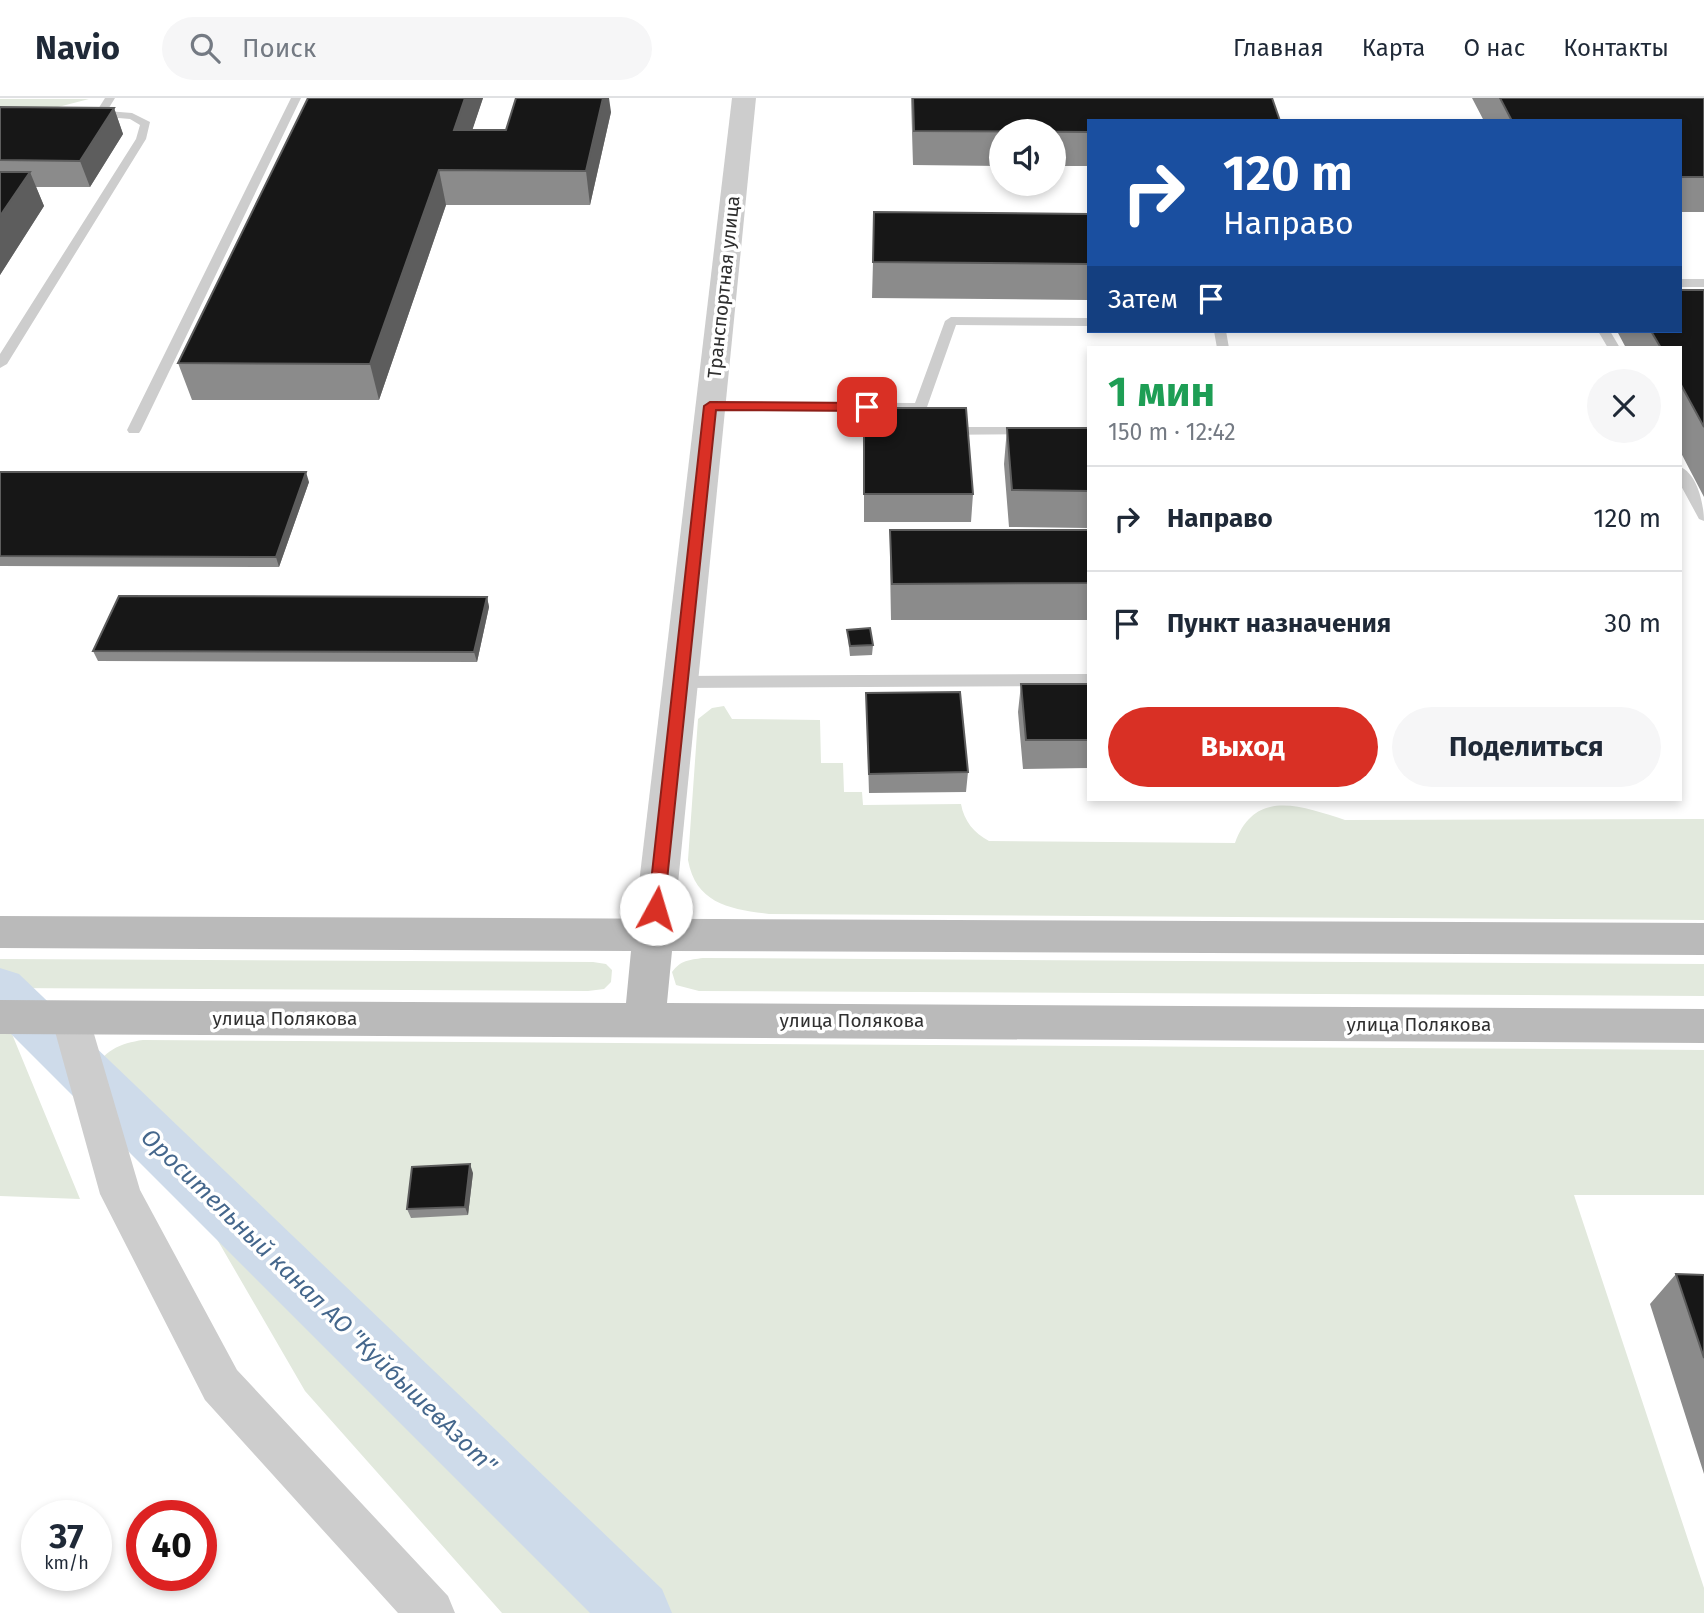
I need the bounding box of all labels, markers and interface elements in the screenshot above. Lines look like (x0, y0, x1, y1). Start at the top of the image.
search box (162, 17, 652, 80)
text: Navio (35, 28, 120, 68)
icon: search (186, 29, 224, 67)
text: Поиск (242, 33, 316, 64)
text: Главная (1233, 34, 1324, 62)
text: Карта (1362, 34, 1425, 62)
text: О нас (1463, 34, 1525, 62)
text: Контакты (1563, 34, 1669, 62)
map controls (989, 119, 1066, 196)
button: sound (989, 119, 1066, 196)
text: 120 m (1223, 144, 1353, 203)
icon: right (1108, 147, 1199, 238)
street label: Транспортная улица (702, 195, 745, 379)
text: Направо (1223, 204, 1354, 242)
icon: arrive (1192, 280, 1230, 318)
text: Затем (1108, 284, 1178, 315)
text: 1 мин (1108, 367, 1215, 417)
button: close (1587, 369, 1661, 443)
pin (837, 377, 897, 437)
icon: arrive (848, 388, 886, 426)
text: 150 m · 12:42 (1108, 418, 1236, 446)
icon: right (1108, 500, 1146, 538)
text: Направо (1167, 503, 1273, 534)
text: 120 m (1593, 503, 1661, 534)
icon: arrive (1108, 605, 1146, 643)
text: Пункт назначения (1167, 608, 1391, 639)
text: 30 m (1604, 608, 1661, 639)
button: Выход (1108, 707, 1378, 787)
button: Поделиться (1392, 707, 1661, 787)
position arrow (619, 872, 693, 946)
street label: улица Полякова (213, 1007, 357, 1030)
street label: улица Полякова (780, 1009, 924, 1032)
street label: улица Полякова (1347, 1013, 1491, 1036)
water label: Оросительный канал АО "КуйбышевАзот" (135, 1123, 503, 1479)
speed limit sign: 40 (126, 1500, 217, 1591)
text: 37 (49, 1515, 84, 1557)
text: km/h (44, 1552, 89, 1574)

